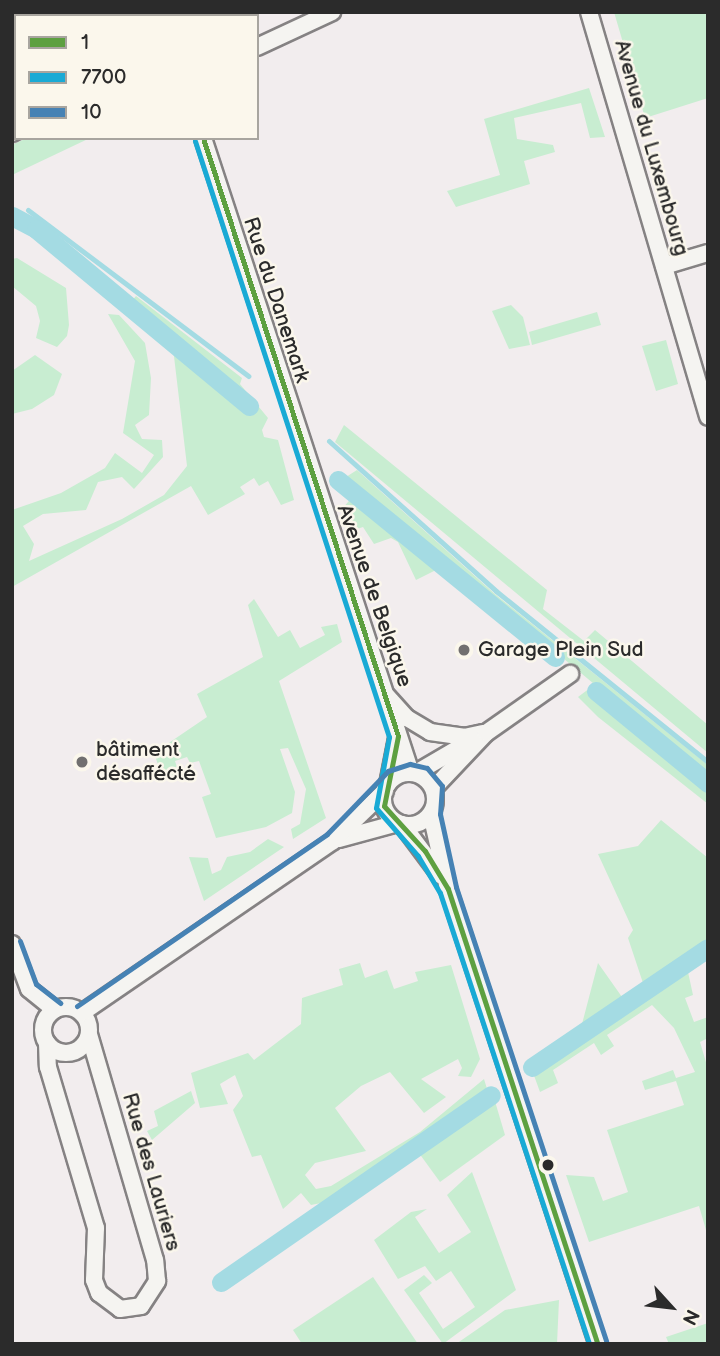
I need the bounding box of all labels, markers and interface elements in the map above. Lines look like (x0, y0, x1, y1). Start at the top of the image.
legend (14, 14, 259, 140)
text: 1 (81, 30, 89, 55)
street label: Avenue du Luxembourg (608, 37, 694, 259)
text: 7700 (81, 65, 126, 90)
text: 10 (81, 100, 101, 125)
street label: Rue du Danemark (237, 214, 315, 386)
street label: Avenue de Belgique (331, 502, 417, 690)
place label: Garage Plein Sud (478, 637, 644, 663)
marker: Garage Plein Sud (456, 642, 472, 658)
place label: bâtiment désaffécté (96, 737, 196, 787)
marker: bâtiment désaffécté (74, 754, 90, 770)
street label: Rue des Lauriers (116, 1090, 186, 1254)
unlabelled marker (541, 1158, 555, 1172)
north arrow (636, 1272, 706, 1342)
text: N (677, 1305, 704, 1328)

